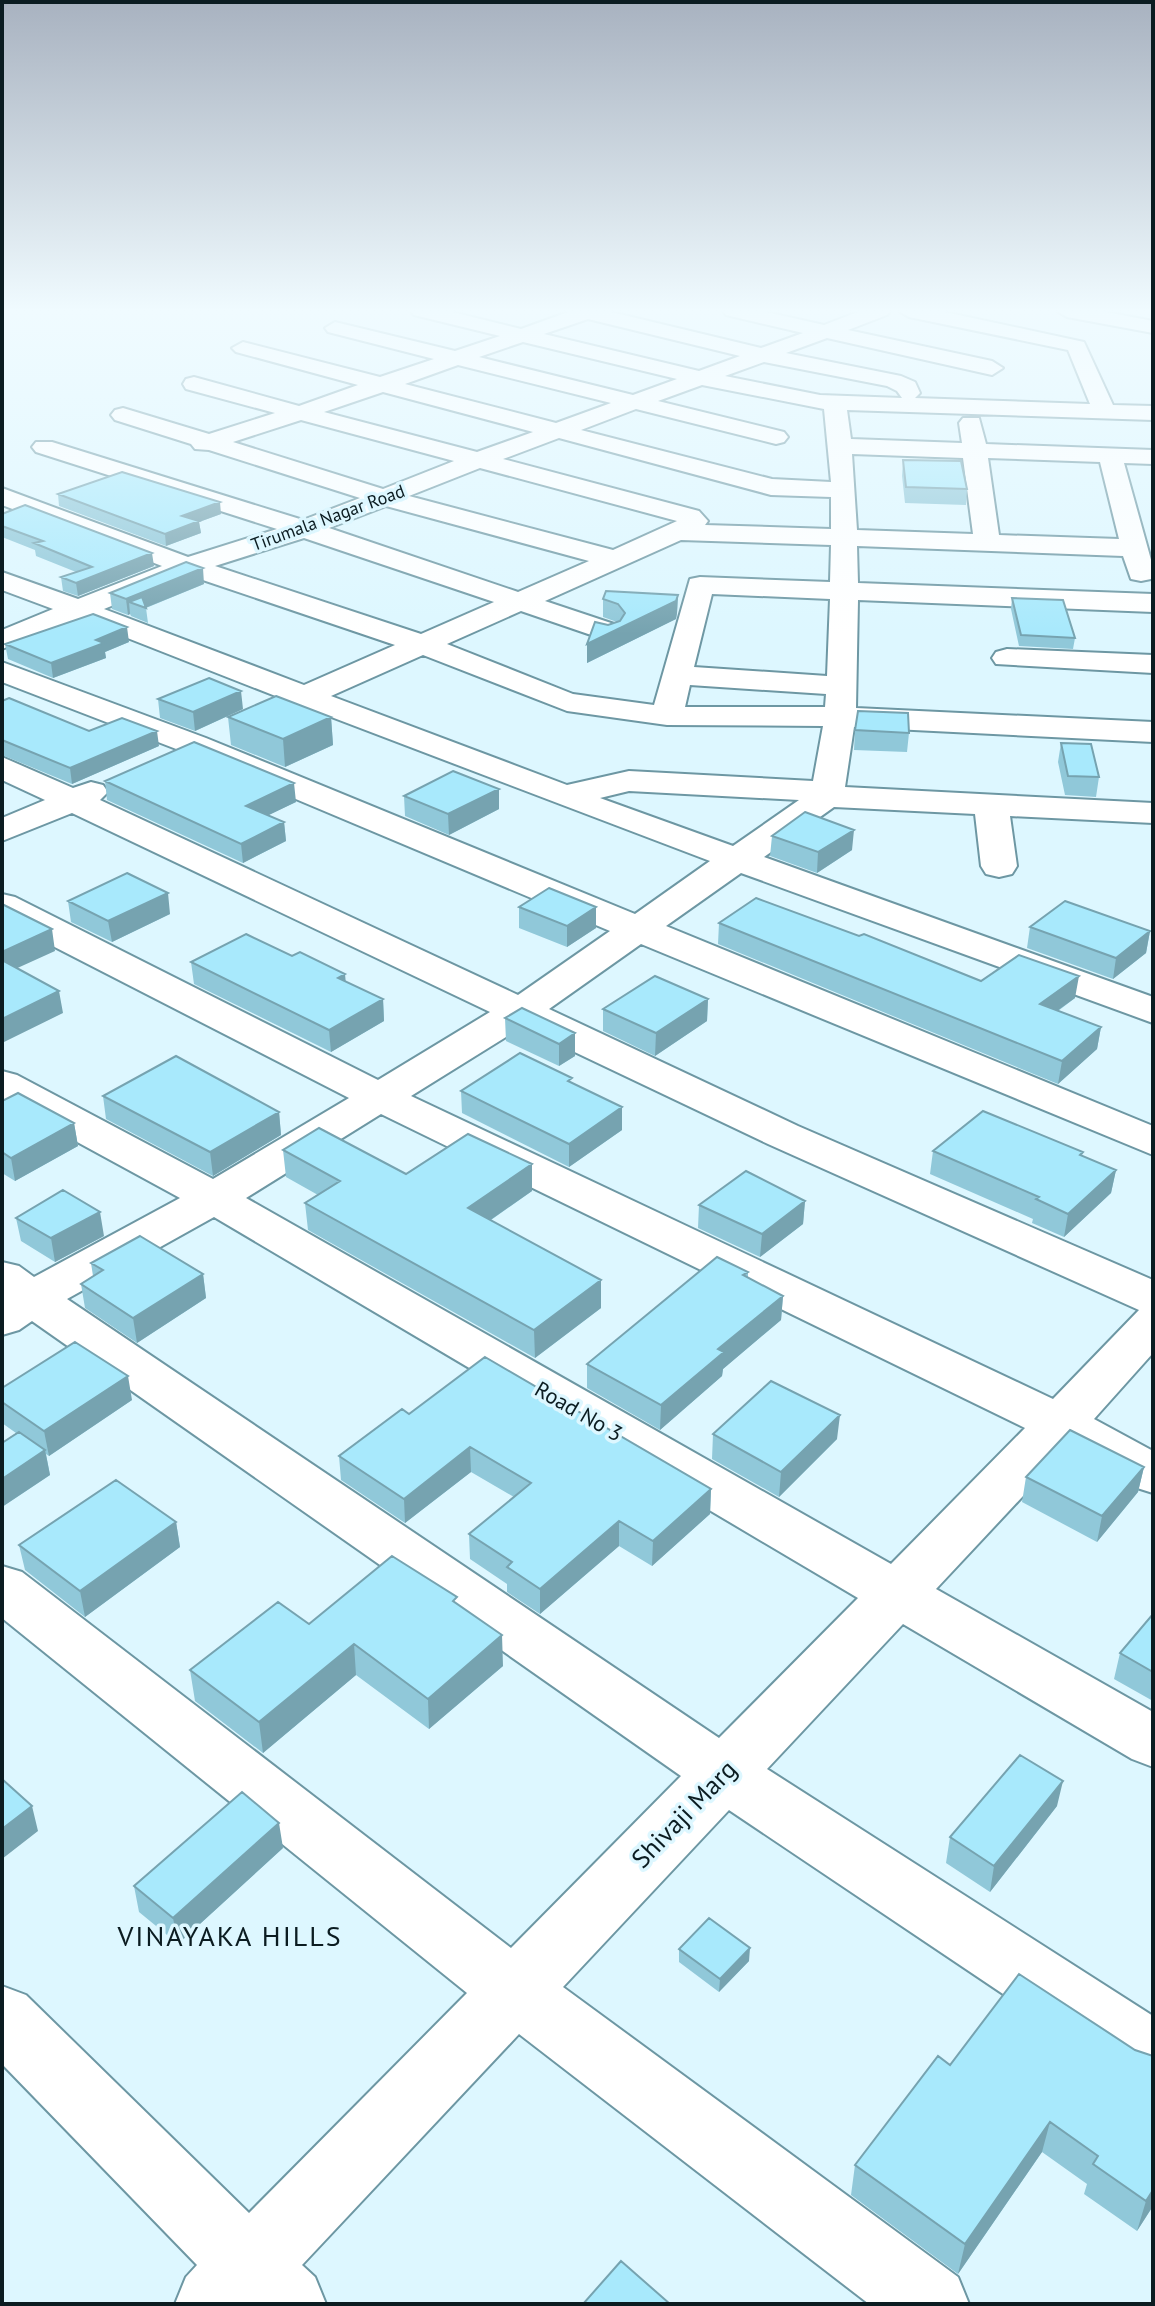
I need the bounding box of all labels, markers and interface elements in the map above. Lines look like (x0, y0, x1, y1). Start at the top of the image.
street label: Tirumala Nagar Road (248, 479, 408, 556)
street label: Road No 3 (530, 1375, 628, 1447)
street label: Shivaji Marg (624, 1753, 743, 1875)
district label: VINAYAKA HILLS (116, 1917, 343, 1954)

